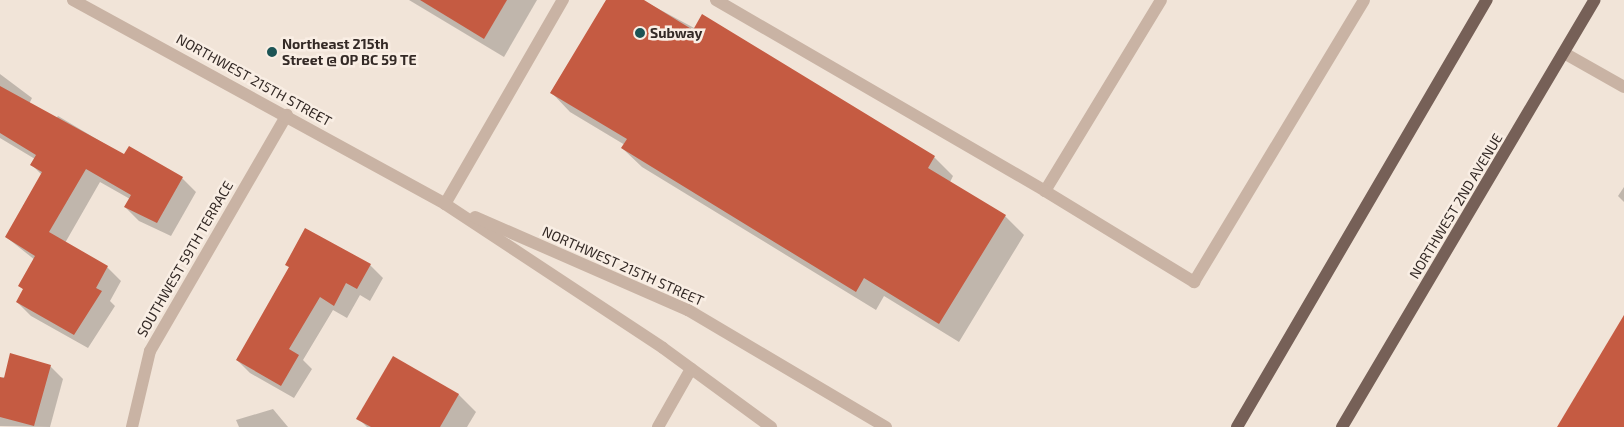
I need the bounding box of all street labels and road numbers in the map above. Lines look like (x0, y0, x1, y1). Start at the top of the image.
street label: NORTHWEST 215TH STREET (173, 30, 335, 130)
street label: NORTHWEST 2ND AVENUE (1406, 130, 1506, 282)
street label: SOUTHWEST 59TH TERRACE (133, 178, 237, 340)
street label: NORTHWEST 215TH STREET (539, 223, 707, 309)

